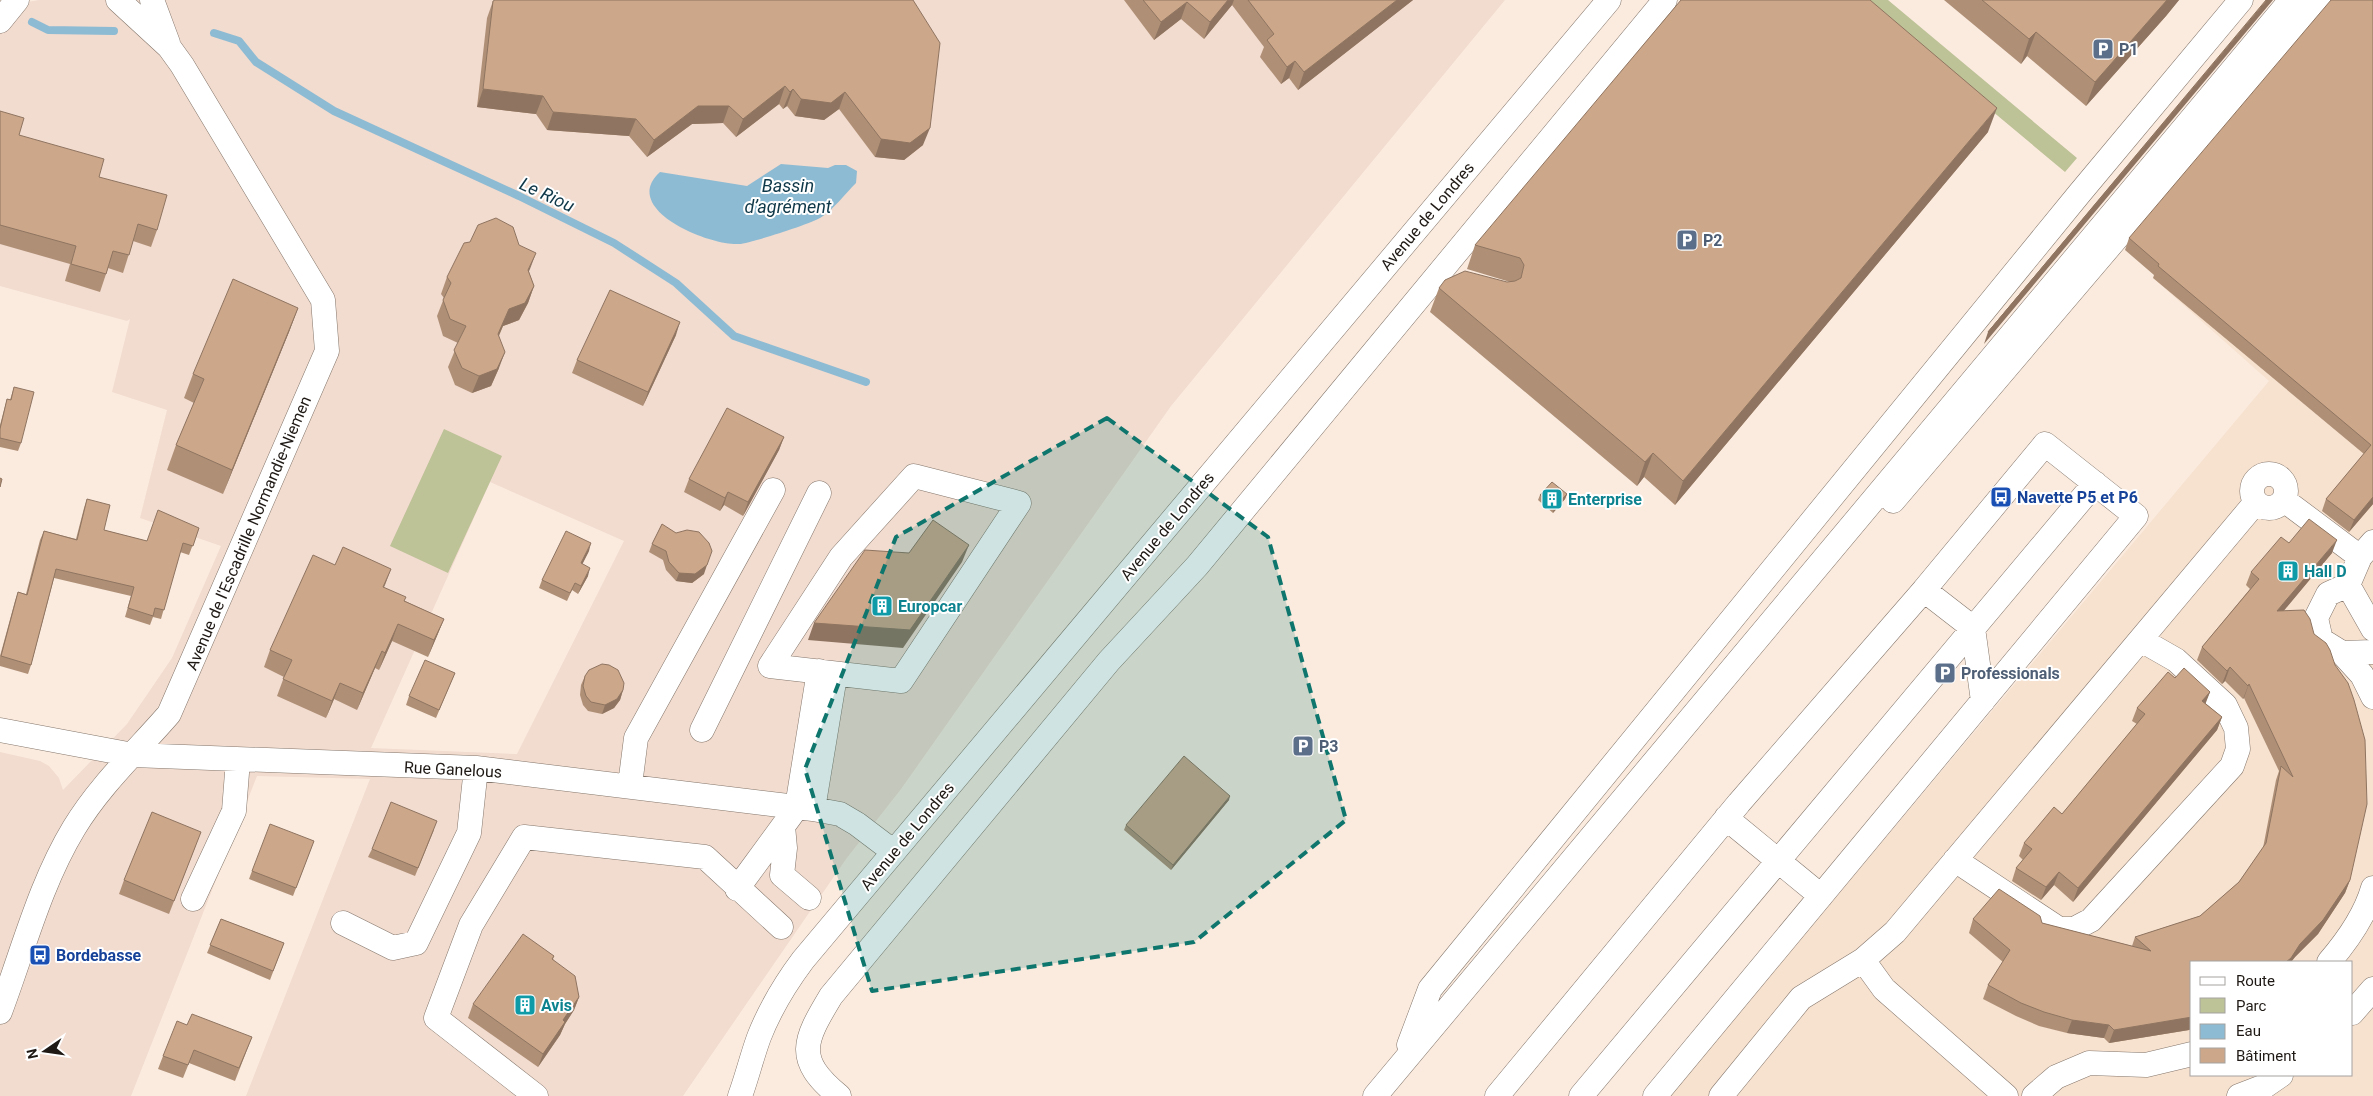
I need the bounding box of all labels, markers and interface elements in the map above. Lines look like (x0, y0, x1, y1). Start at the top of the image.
parking icon: P1 (2091, 37, 2115, 61)
place label: P1 (2119, 40, 2139, 59)
street label: Avenue de Londres (1377, 158, 1478, 274)
water label: Le Riou (517, 173, 578, 216)
water label: Bassin d’agrément (744, 175, 832, 217)
parking icon: P2 (1675, 228, 1699, 252)
place label: P2 (1703, 231, 1723, 250)
street label: Avenue de l'Escadrille Normandie-Niemen (182, 393, 315, 673)
street label: Avenue de Londres (1117, 468, 1218, 584)
bus stop icon: Navette P5 et P6 (1989, 485, 2013, 509)
building icon: Enterprise (1540, 487, 1564, 511)
place label: Navette P5 et P6 (2017, 488, 2138, 507)
place label: Enterprise (1568, 490, 1642, 509)
building icon: Hall D (2276, 559, 2300, 583)
place label: Hall D (2304, 562, 2347, 581)
building icon: Europcar (870, 594, 894, 618)
place label: Europcar (898, 597, 962, 616)
parking icon: Professionals (1933, 661, 1957, 685)
place label: Professionals (1961, 664, 2060, 683)
parking icon: P3 (1291, 734, 1315, 758)
place label: P3 (1319, 737, 1339, 756)
street label: Rue Ganelous (403, 757, 502, 782)
street label: Avenue de Londres (857, 778, 958, 894)
bus stop icon: Bordebasse (28, 943, 52, 967)
place label: Bordebasse (56, 946, 142, 965)
legend (2190, 961, 2353, 1076)
text: Route (2236, 972, 2275, 990)
building icon: Avis (513, 993, 537, 1017)
place label: Avis (541, 996, 572, 1015)
text: Parc (2236, 997, 2266, 1015)
text: Eau (2236, 1022, 2261, 1040)
north arrow (20, 1026, 70, 1076)
text: N (23, 1047, 41, 1061)
text: Bâtiment (2236, 1047, 2296, 1065)

